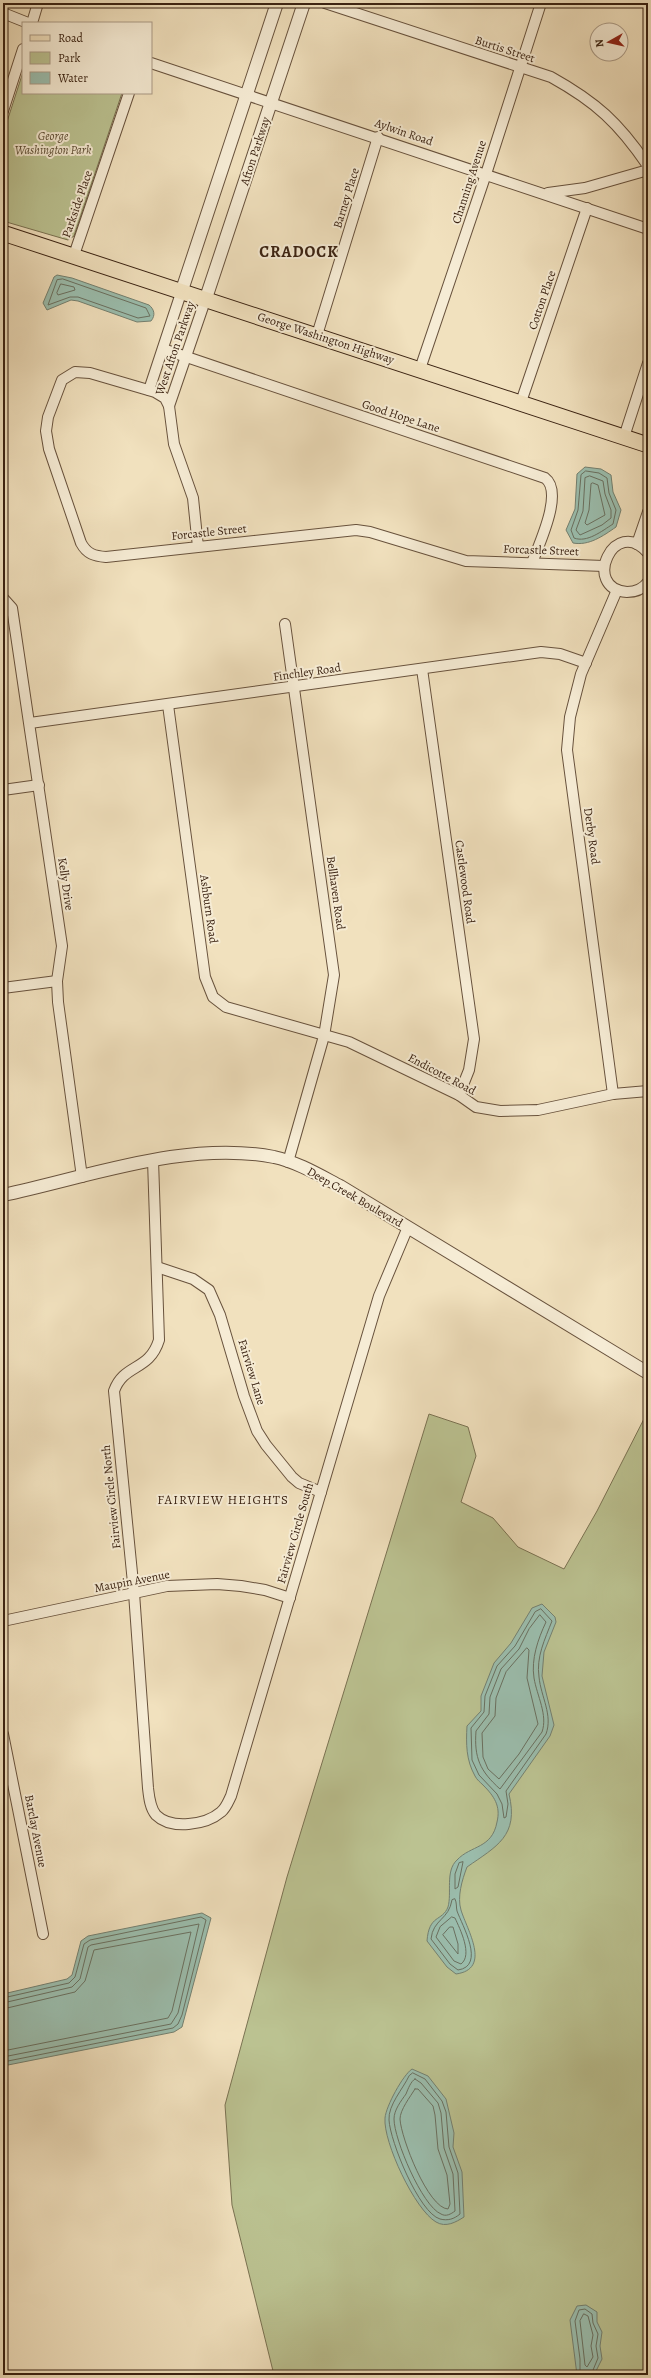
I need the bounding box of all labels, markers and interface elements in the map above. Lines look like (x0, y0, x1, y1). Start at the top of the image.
legend (22, 22, 152, 94)
north arrow (589, 22, 629, 62)
text: Road (58, 30, 84, 46)
street label: Burtis Street (473, 32, 537, 66)
text: N (592, 38, 608, 48)
text: Park (58, 50, 81, 66)
text: Water (57, 70, 88, 86)
street label: Afton Parkway (236, 114, 274, 188)
street label: Aylwin Road (372, 114, 436, 150)
park label: George Washington Park (15, 128, 92, 158)
street label: Channing Avenue (448, 138, 490, 226)
street label: Barney Place (329, 166, 363, 230)
street label: Parkside Place (58, 168, 96, 240)
district label: CRADOCK (259, 241, 339, 263)
street label: Cotton Place (524, 268, 560, 332)
street label: West Afton Parkway (151, 298, 199, 398)
street label: George Washington Highway (256, 308, 397, 368)
street label: Good Hope Lane (360, 396, 442, 436)
street label: Forcastle Street (171, 520, 247, 544)
street label: Forcastle Street (503, 541, 579, 559)
street label: Finchley Road (272, 659, 343, 685)
street label: Derby Road (580, 807, 604, 866)
street label: Castlewood Road (451, 839, 479, 925)
street label: Bellhaven Road (323, 855, 349, 932)
street label: Kelly Drive (54, 857, 78, 911)
street label: Ashburn Road (196, 873, 222, 945)
street label: Endicotte Road (405, 1049, 479, 1099)
street label: Deep Creek Boulevard (304, 1163, 406, 1231)
street label: Fairview Lane (234, 1337, 270, 1407)
street label: Fairview Circle North (98, 1444, 124, 1550)
street label: Fairview Circle South (273, 1480, 317, 1585)
district label: FAIRVIEW HEIGHTS (157, 1491, 289, 1508)
street label: Maupin Avenue (93, 1566, 171, 1596)
street label: Barclay Avenue (21, 1793, 51, 1869)

